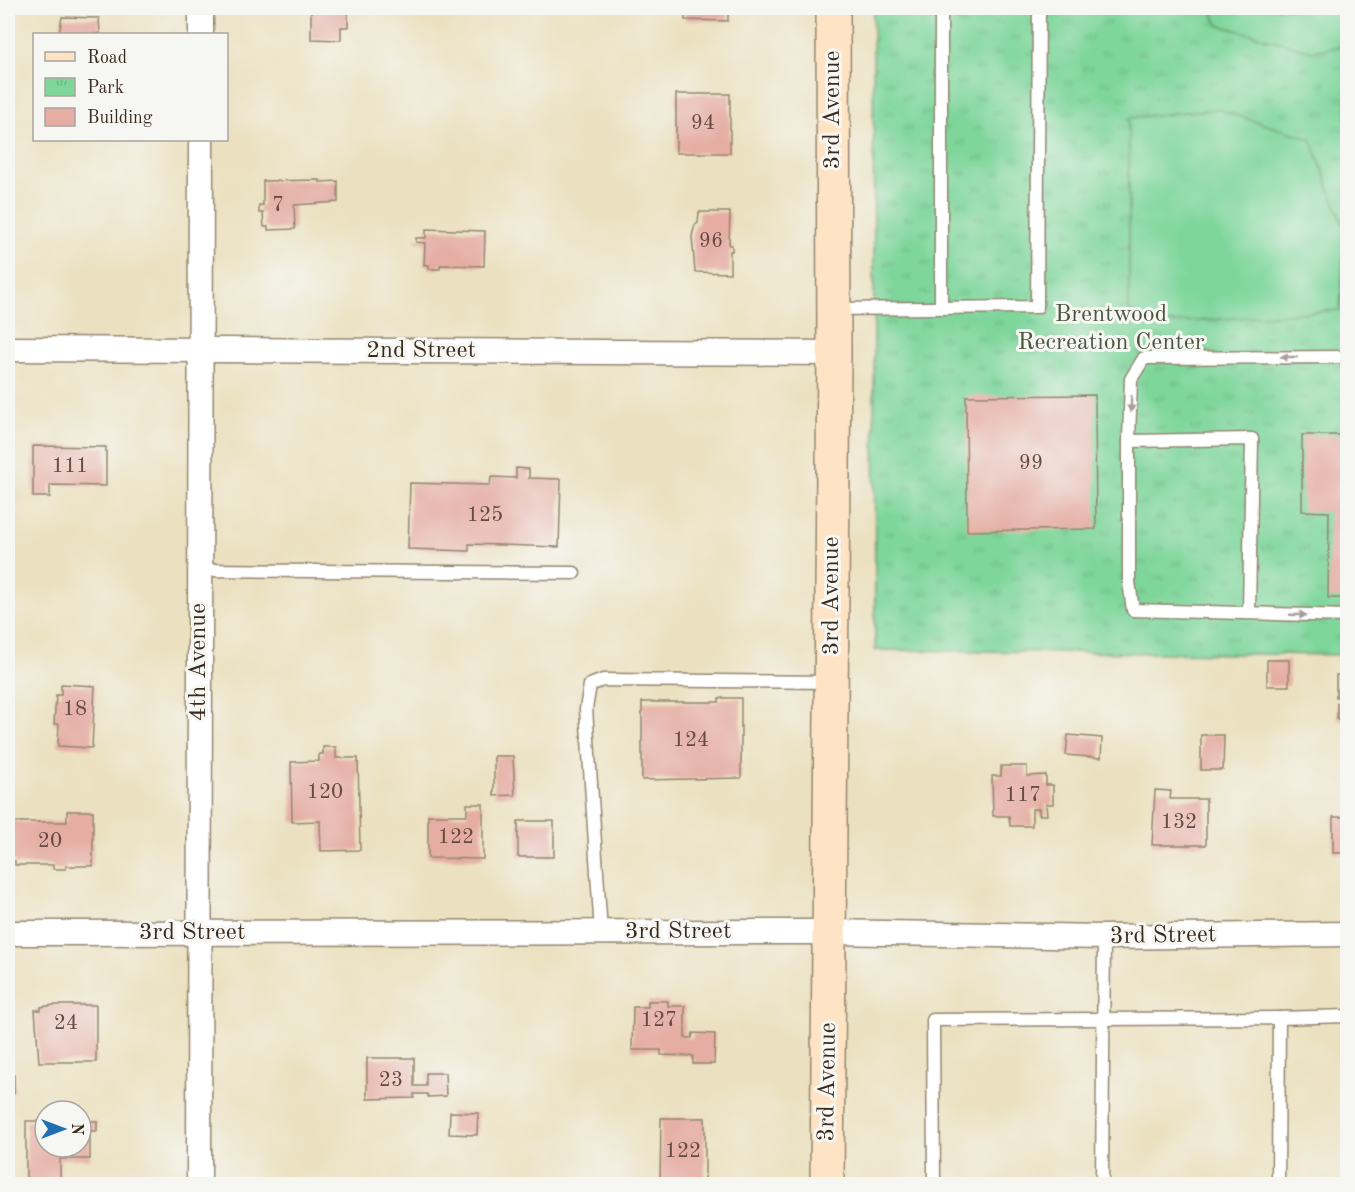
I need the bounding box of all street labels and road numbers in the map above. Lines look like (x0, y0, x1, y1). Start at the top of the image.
street label: 3rd Avenue (821, 50, 845, 170)
street label: 2nd Street (366, 339, 476, 363)
street label: 3rd Avenue (820, 536, 844, 656)
street label: 4th Avenue (187, 603, 211, 721)
street label: 3rd Street (625, 920, 731, 944)
street label: 3rd Street (139, 921, 245, 945)
street label: 3rd Street (1109, 923, 1217, 949)
street label: 3rd Avenue (815, 1022, 841, 1142)

